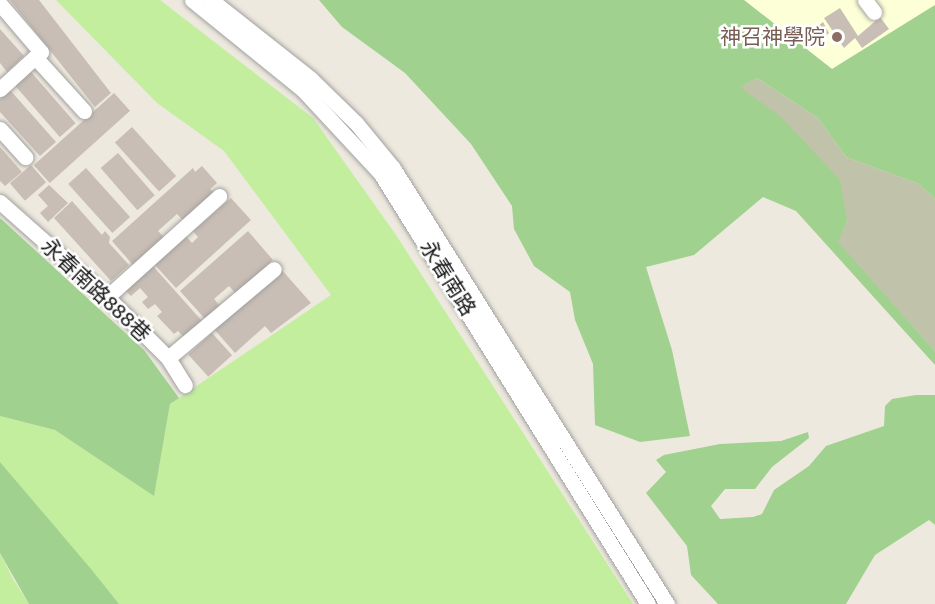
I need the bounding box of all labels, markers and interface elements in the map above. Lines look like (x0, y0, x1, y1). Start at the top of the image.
place label: 神召神學院 (720, 24, 825, 50)
marker: 神召神學院 (830, 30, 844, 44)
street label: 永春南路888巷 (36, 233, 156, 347)
street label: 永春南路 (415, 236, 481, 320)

